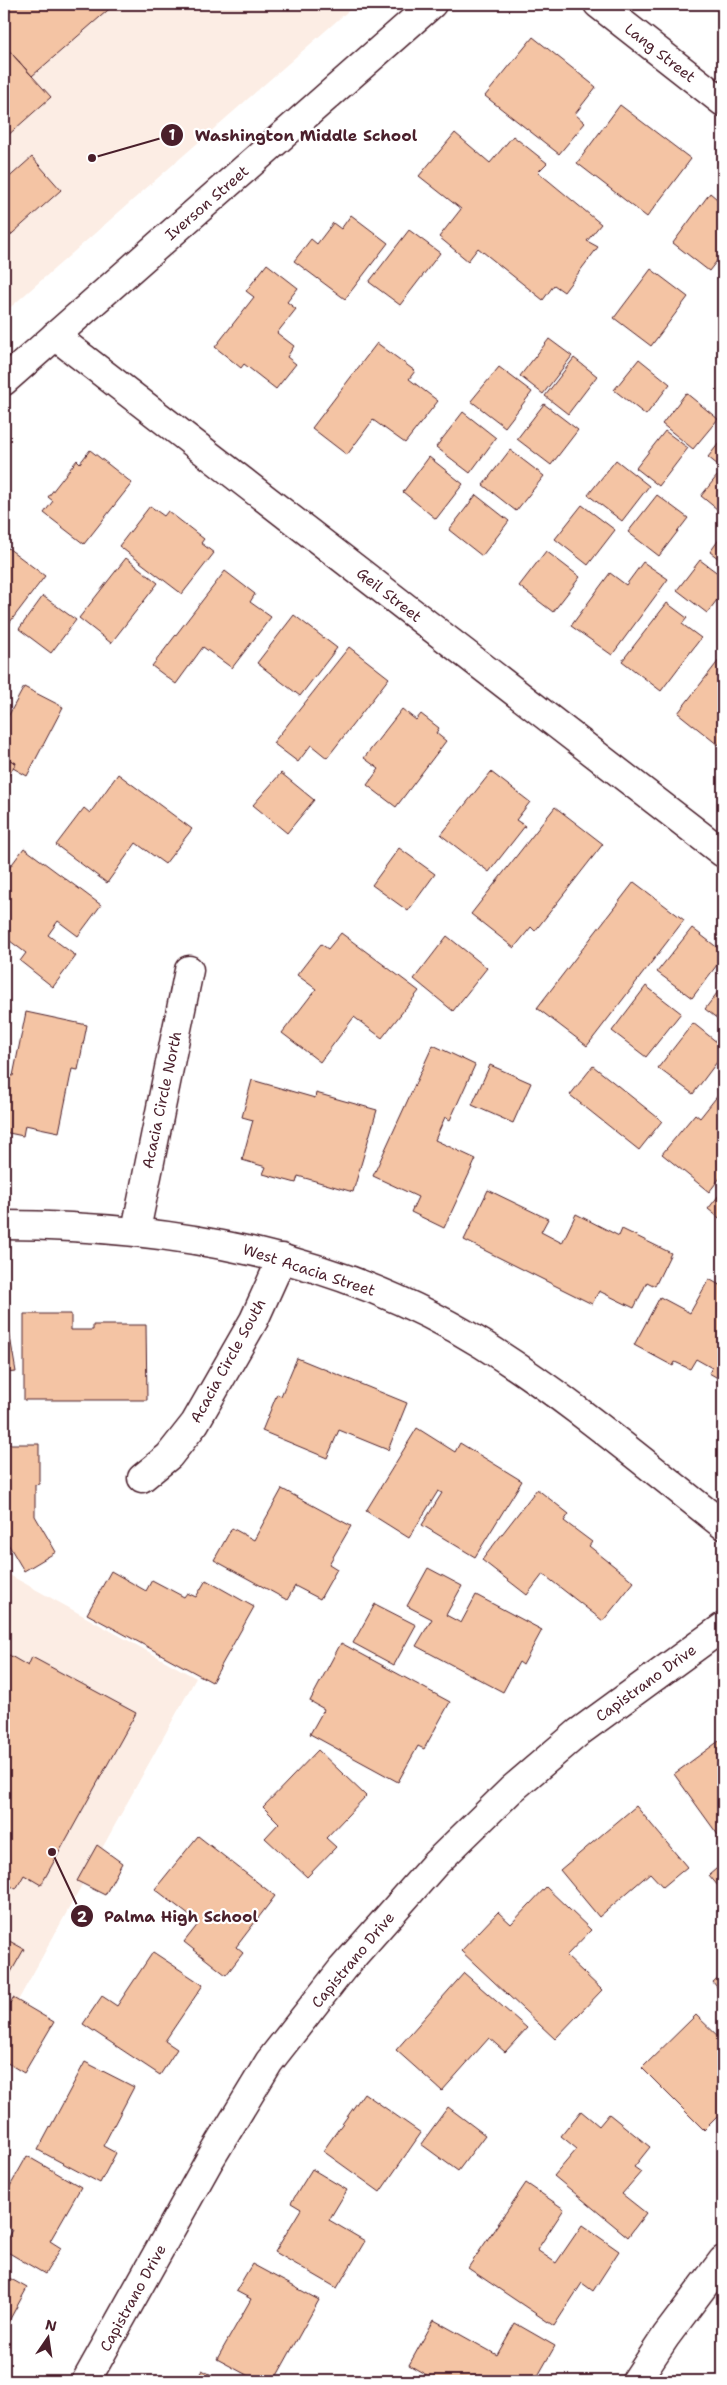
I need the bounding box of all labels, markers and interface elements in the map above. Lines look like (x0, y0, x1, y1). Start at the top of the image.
street label: Lang Street (620, 19, 700, 87)
callout: Washington Middle School (159, 120, 427, 151)
text: 1 (169, 125, 176, 145)
text: Washington Middle School (195, 125, 418, 146)
street label: Iverson Street (161, 161, 253, 245)
street label: Geil Street (352, 563, 426, 627)
street label: Acacia Circle North (138, 1029, 186, 1171)
street label: West Acacia Street (240, 1239, 378, 1301)
street label: Acacia Circle South (186, 1295, 270, 1427)
street label: Capistrano Drive (592, 1640, 700, 1726)
callout: Palma High School (69, 1901, 268, 1932)
text: Palma High School (104, 1906, 258, 1927)
text: 2 (77, 1907, 88, 1927)
street label: Capistrano Drive (307, 1908, 399, 2012)
street label: Capistrano Drive (95, 2241, 171, 2355)
north arrow (22, 2312, 72, 2362)
text: N (43, 2315, 58, 2335)

